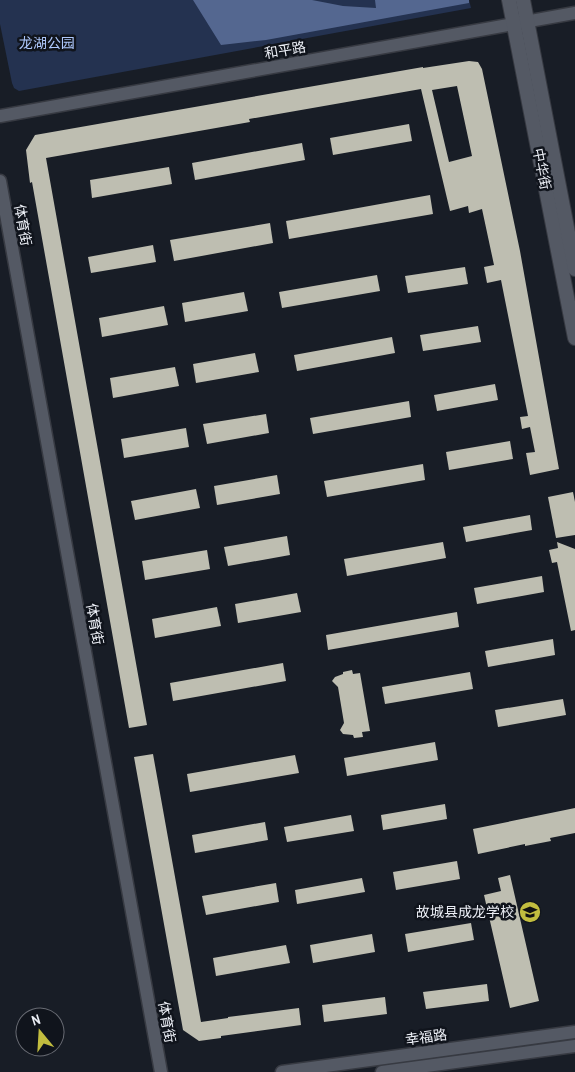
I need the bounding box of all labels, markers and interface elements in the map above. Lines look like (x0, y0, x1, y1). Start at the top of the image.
park label: 龙湖公园 (19, 34, 75, 52)
street label: 和平路 (263, 37, 307, 63)
street label: 中华街 (529, 147, 555, 191)
street label: 体育街 (10, 203, 36, 247)
street label: 体育街 (82, 602, 108, 646)
school or university icon: 故城县成龙学校 (518, 900, 542, 924)
place label: 故城县成龙学校 (416, 903, 514, 921)
street label: 体育街 (154, 1000, 180, 1044)
north arrow (15, 1007, 65, 1057)
text: N (29, 1010, 43, 1029)
street label: 幸福路 (404, 1025, 448, 1049)

